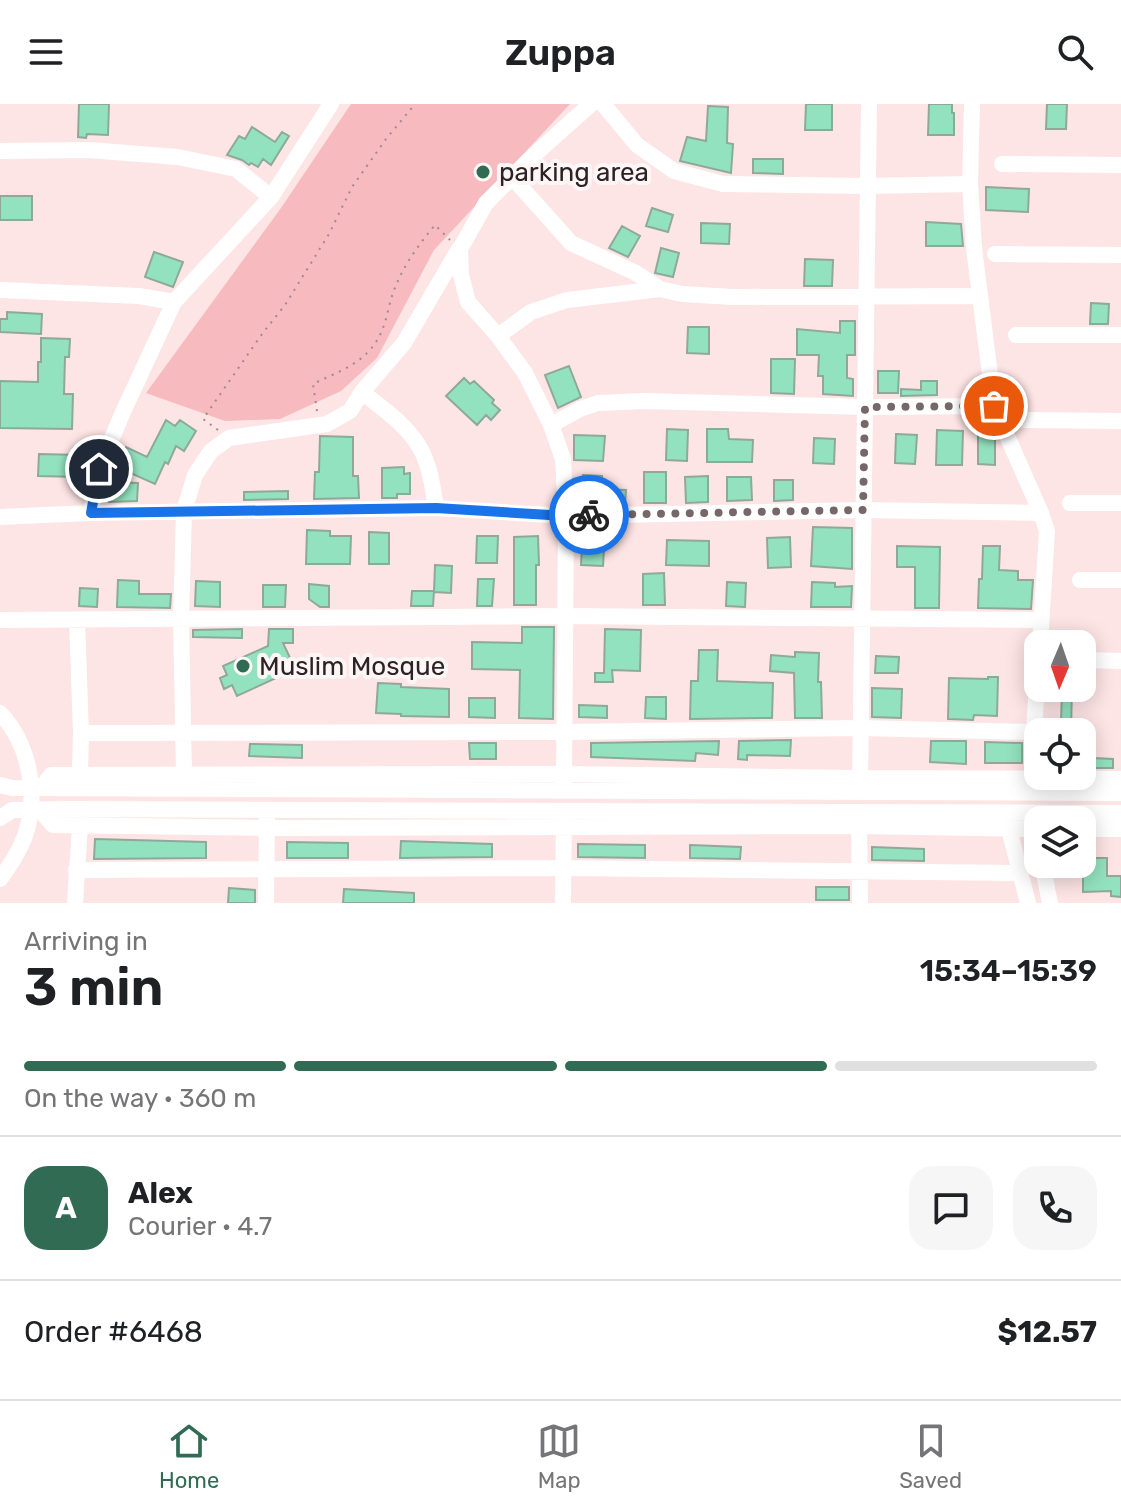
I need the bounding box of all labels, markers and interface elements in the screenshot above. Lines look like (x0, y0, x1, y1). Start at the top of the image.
icon: menu (24, 30, 68, 74)
icon: search (1053, 30, 1097, 74)
text: Zuppa (505, 31, 616, 74)
place label: parking area (499, 157, 649, 188)
marker: parking area (474, 163, 492, 181)
pin (960, 372, 1028, 440)
icon: bag (972, 384, 1016, 428)
pin (65, 435, 133, 503)
icon: home (77, 447, 121, 491)
courier (549, 475, 629, 555)
icon: bike (567, 493, 611, 537)
north arrow (1024, 630, 1096, 702)
map controls (1024, 630, 1096, 878)
place label: Muslim Mosque (259, 651, 445, 682)
marker: Muslim Mosque (234, 657, 252, 675)
button: locate (1024, 718, 1096, 790)
button: layers (1024, 806, 1096, 878)
text: Arriving in (24, 926, 148, 957)
text: 15:34–15:39 (920, 953, 1097, 989)
text: 3 min (24, 956, 163, 1018)
text: On the way · 360 m (24, 1083, 256, 1114)
button: chat (909, 1166, 993, 1250)
button: phone (1013, 1166, 1097, 1250)
text: Alex (128, 1175, 193, 1211)
text: A (55, 1190, 77, 1226)
text: Courier · 4.7 (128, 1211, 272, 1242)
text: Order #6468 (24, 1314, 203, 1350)
text: $12.57 (997, 1314, 1097, 1350)
tab: Home (159, 1419, 219, 1494)
tab: Map (537, 1419, 581, 1494)
tab: Saved (899, 1419, 962, 1494)

